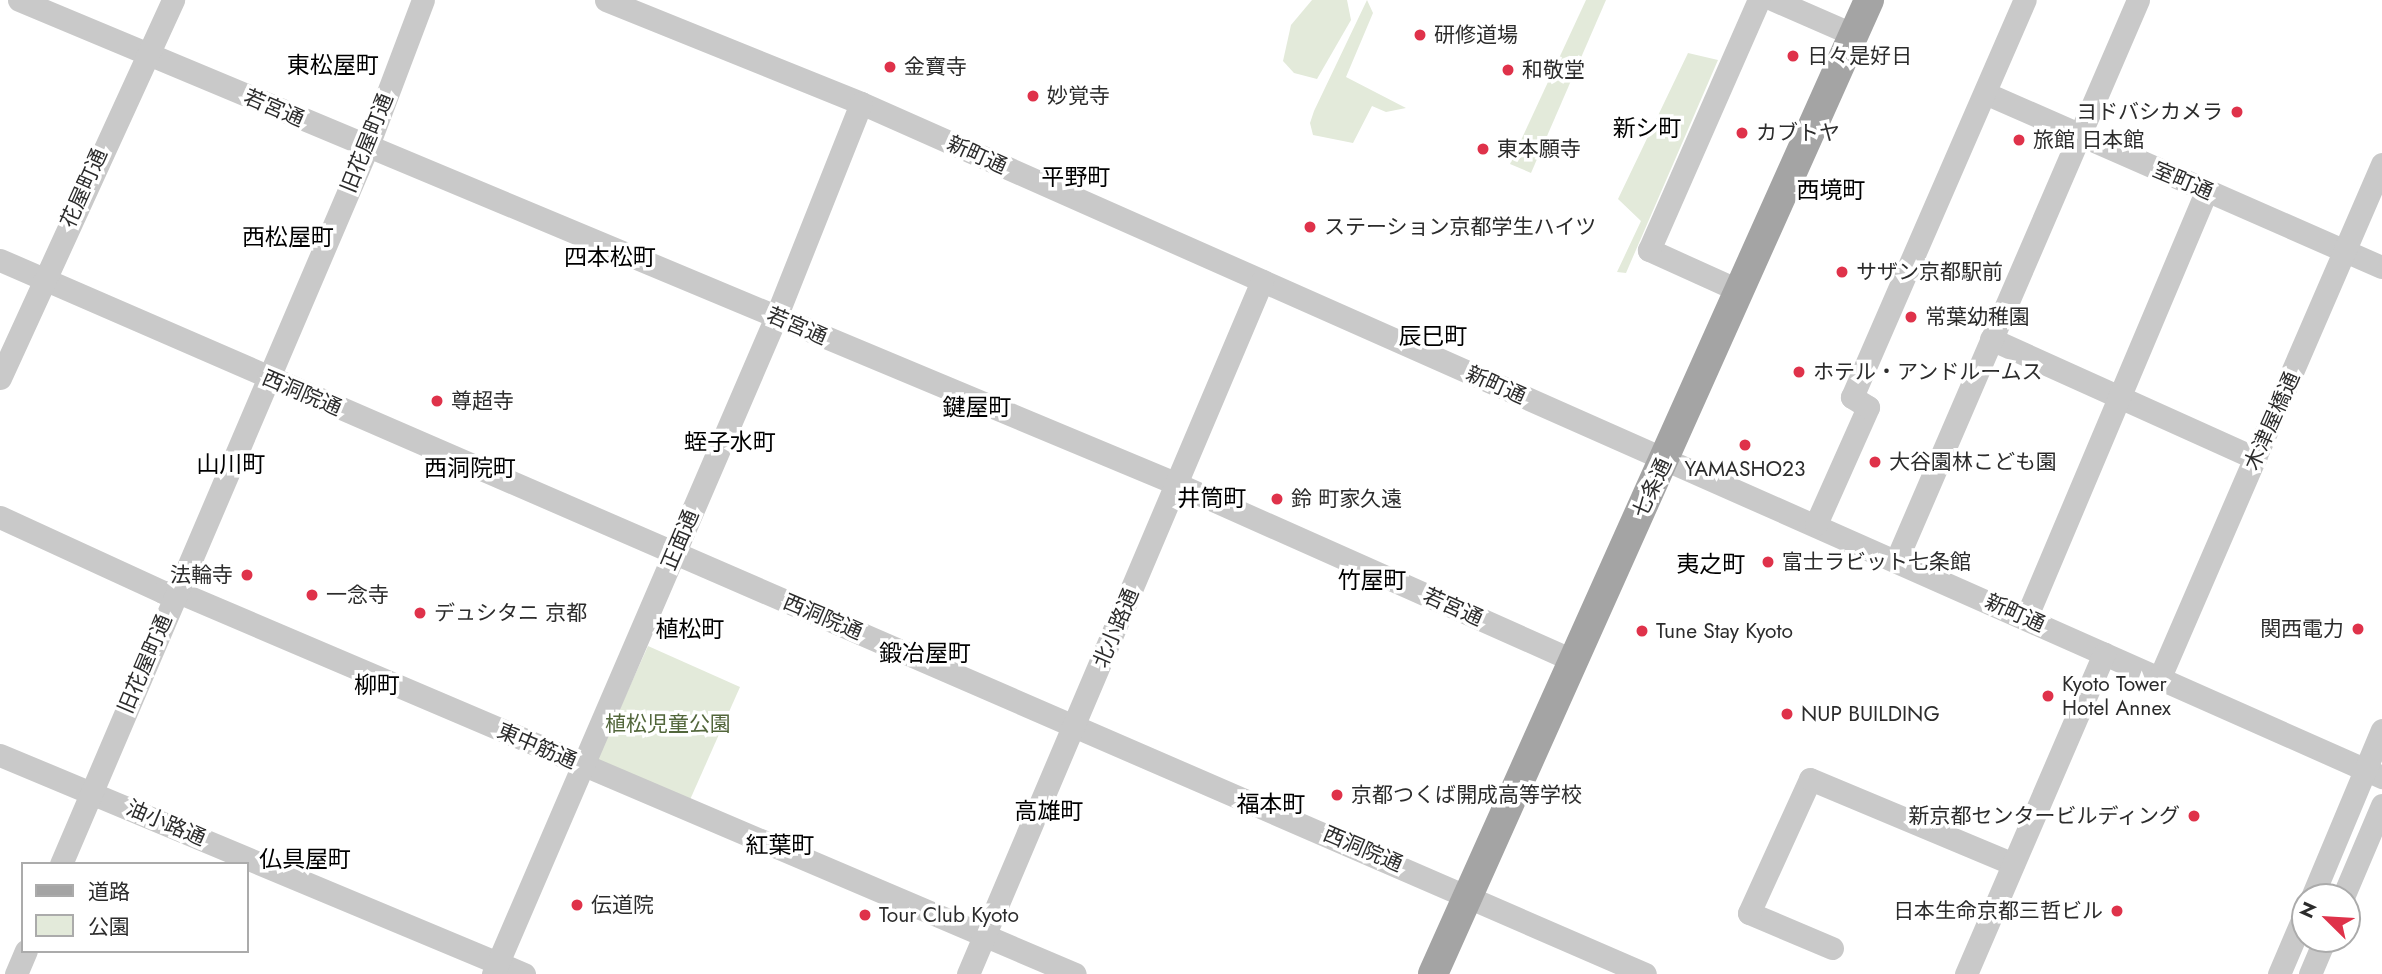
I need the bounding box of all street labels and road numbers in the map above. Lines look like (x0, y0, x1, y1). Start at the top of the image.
street label: 若宮通 (240, 84, 308, 132)
street label: 旧花屋町通 (336, 90, 398, 196)
street label: 新町通 (943, 131, 1011, 179)
street label: 花屋町通 (55, 145, 113, 231)
street label: 室町通 (2149, 157, 2217, 205)
street label: 若宮通 (763, 302, 831, 350)
street label: 新町通 (1462, 361, 1530, 409)
street label: 西洞院通 (258, 365, 346, 421)
street label: 木津屋橋通 (2239, 368, 2305, 474)
street label: 七条通 (1627, 454, 1677, 522)
street label: 正面通 (656, 506, 704, 574)
street label: 若宮通 (1419, 583, 1487, 631)
street label: 北小路通 (1088, 584, 1144, 672)
street label: 西洞院通 (779, 589, 867, 645)
street label: 新町通 (1981, 589, 2049, 637)
street label: 旧花屋町通 (113, 611, 177, 717)
street label: 東中筋通 (493, 718, 581, 774)
street label: 油小路通 (122, 795, 210, 851)
street label: 西洞院通 (1319, 821, 1407, 877)

